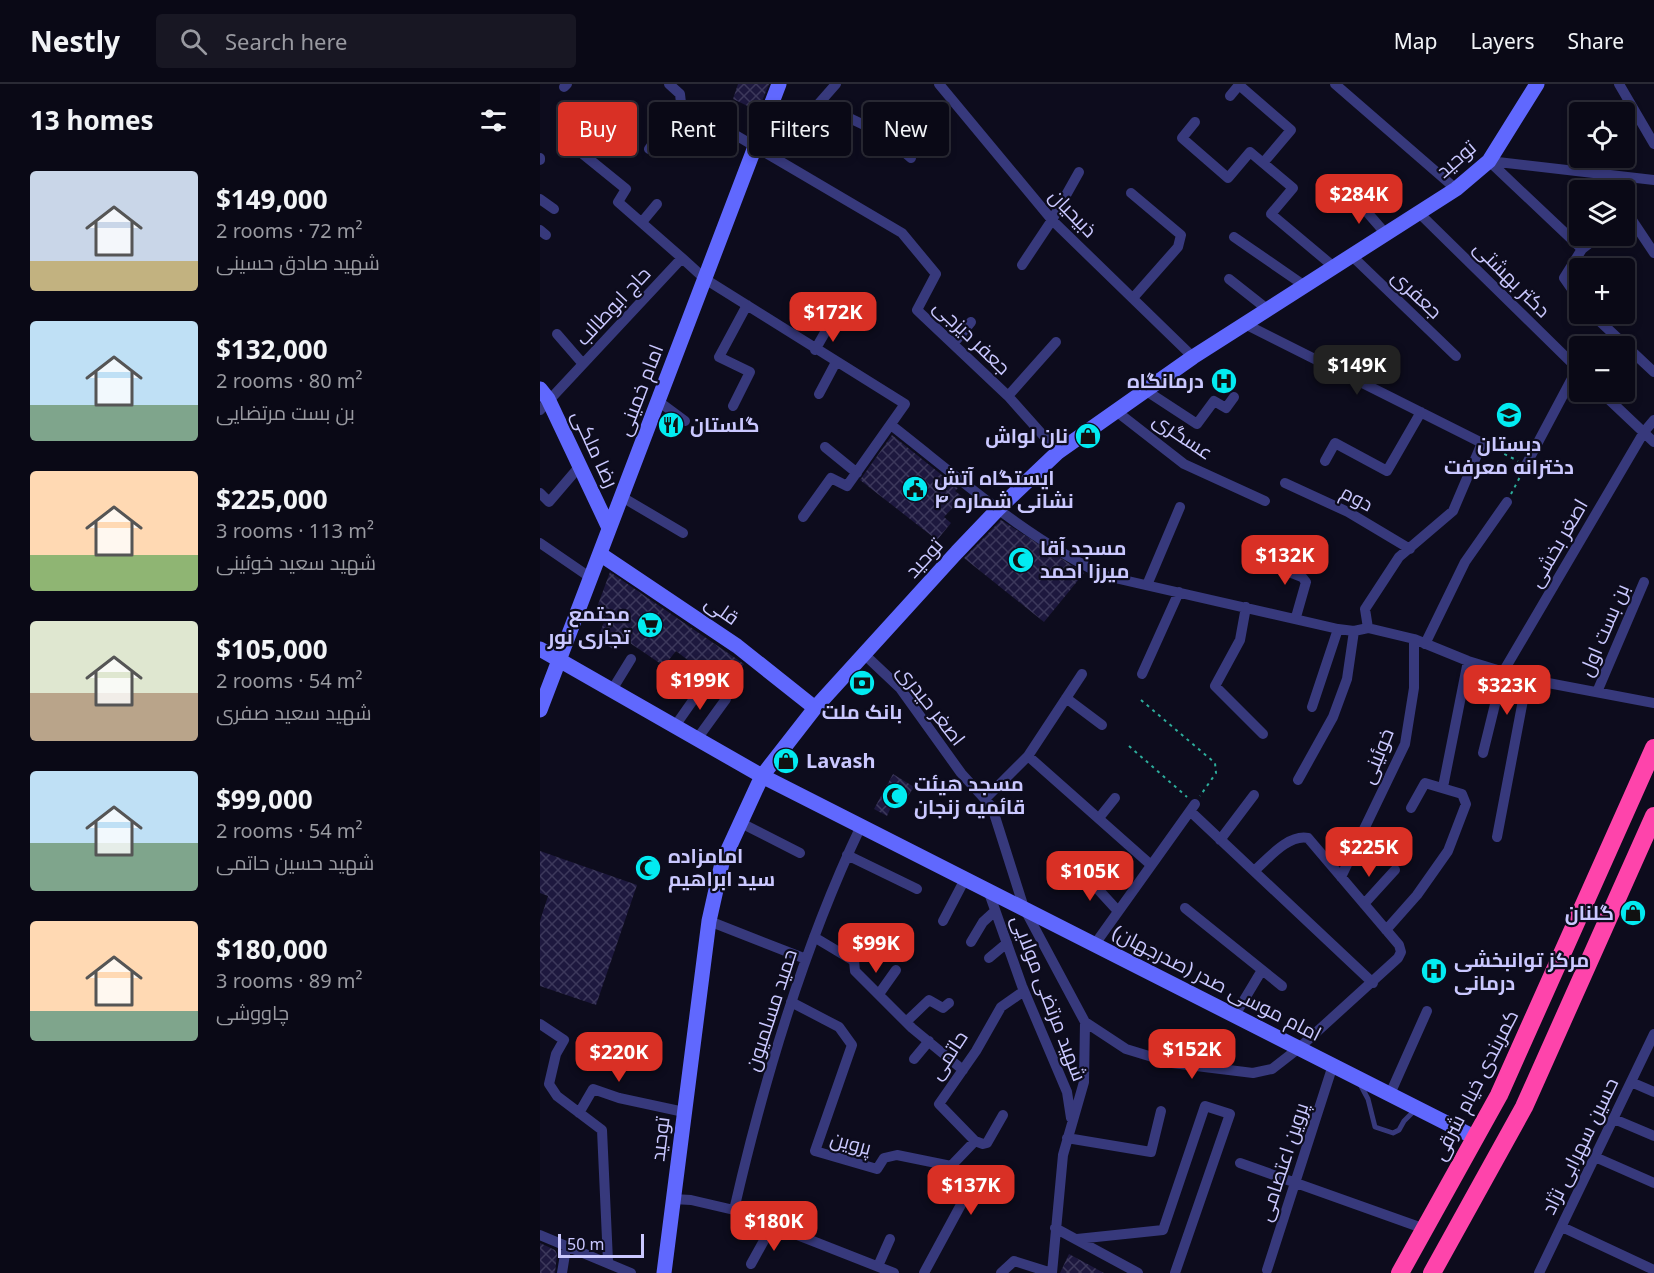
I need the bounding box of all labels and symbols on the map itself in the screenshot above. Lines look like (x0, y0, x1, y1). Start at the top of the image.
street label: توحید (1430, 133, 1482, 183)
pin: $284K (1317, 174, 1401, 225)
street label: ذبیحیان (1043, 182, 1103, 243)
street label: دکتر بهشتی (1468, 234, 1557, 323)
street label: حاج ابوطالب (569, 260, 657, 352)
street label: جعفری (1386, 263, 1448, 324)
pin: $172K (791, 292, 875, 343)
street label: جعفر دیزجی (928, 293, 1017, 380)
street label: امام خمینی (610, 340, 670, 440)
pin: $149K (1315, 345, 1399, 396)
hospital icon: درمانگاه (1209, 366, 1239, 396)
place label: درمانگاه (1127, 367, 1204, 394)
school or university icon: دبستان دخترانه معرفت (1494, 400, 1524, 430)
street label: رضا ملکی (566, 406, 625, 492)
street label: عسگری (1148, 406, 1219, 466)
restaurant icon: گلستان (656, 410, 686, 440)
place label: گلستان (690, 411, 760, 438)
shop icon: نان لواش (1073, 421, 1103, 451)
place label: نان لواش (985, 422, 1068, 449)
place label: دبستان دخترانه معرفت (1444, 430, 1574, 480)
place label: ایستگاه آتش نشانی شماره ۴ (934, 464, 1074, 514)
public building icon: ایستگاه آتش نشانی شماره ۴ (900, 474, 930, 504)
street label: دوم (1336, 478, 1378, 518)
street label: اصغر بخشی (1521, 494, 1594, 592)
street label: توحید (899, 532, 949, 583)
place label: مسجد آقا میرزا احمد (1040, 534, 1129, 584)
pin: $132K (1243, 535, 1327, 586)
mosque icon: مسجد آقا میرزا احمد (1006, 545, 1036, 575)
street label: بن بست اول (1572, 579, 1635, 680)
street label: قلی (700, 588, 745, 631)
place label: مجتمع تجارى نور (547, 600, 631, 650)
supermarket icon: مجتمع تجارى نور (635, 610, 665, 640)
street label: اصغر حیدری (891, 658, 972, 751)
pin: $199K (658, 660, 742, 711)
pin: $323K (1465, 665, 1549, 716)
bank icon: بانک ملت (847, 668, 877, 698)
place label: بانک ملت (822, 698, 902, 725)
street label: خوئینی (1353, 724, 1400, 788)
shop icon: Lavash (771, 746, 801, 776)
place label: Lavash (806, 747, 876, 774)
place label: مسجد هیئت قائمیه زنجان (914, 770, 1025, 820)
mosque icon: مسجد هیئت قائمیه زنجان (880, 781, 910, 811)
pin: $225K (1327, 827, 1411, 878)
place label: امامزاده سید ابراهیم (668, 842, 775, 893)
pin: $105K (1048, 851, 1132, 902)
mosque icon: امامزاده سید ابراهیم (633, 853, 663, 883)
shop icon: گلنان (1618, 898, 1648, 928)
place label: گلنان (1565, 899, 1614, 926)
street label: شهید مرتضی مولایی (1005, 911, 1094, 1085)
street label: (صدرجهان) امام موسی صدر (1108, 918, 1326, 1048)
pin: $99K (840, 923, 912, 974)
street label: حمید مسلمیون (738, 945, 803, 1074)
place label: مرکز توانبخشی درمانی (1454, 946, 1589, 996)
hospital icon: مرکز توانبخشی درمانی (1419, 956, 1449, 986)
street label: کمربندی خیام شرقی (1425, 1005, 1525, 1165)
street label: حاتمی (922, 1025, 973, 1085)
pin: $152K (1150, 1029, 1234, 1080)
pin: $220K (577, 1032, 661, 1083)
street label: حسین سهرابی نژاد (1535, 1073, 1624, 1219)
street label: پروین اعتصامی (1251, 1098, 1315, 1225)
street label: توحید (643, 1115, 676, 1163)
street label: پروین (828, 1124, 875, 1161)
pin: $137K (929, 1165, 1013, 1216)
pin: $180K (732, 1201, 816, 1252)
scale bar (558, 1231, 644, 1258)

